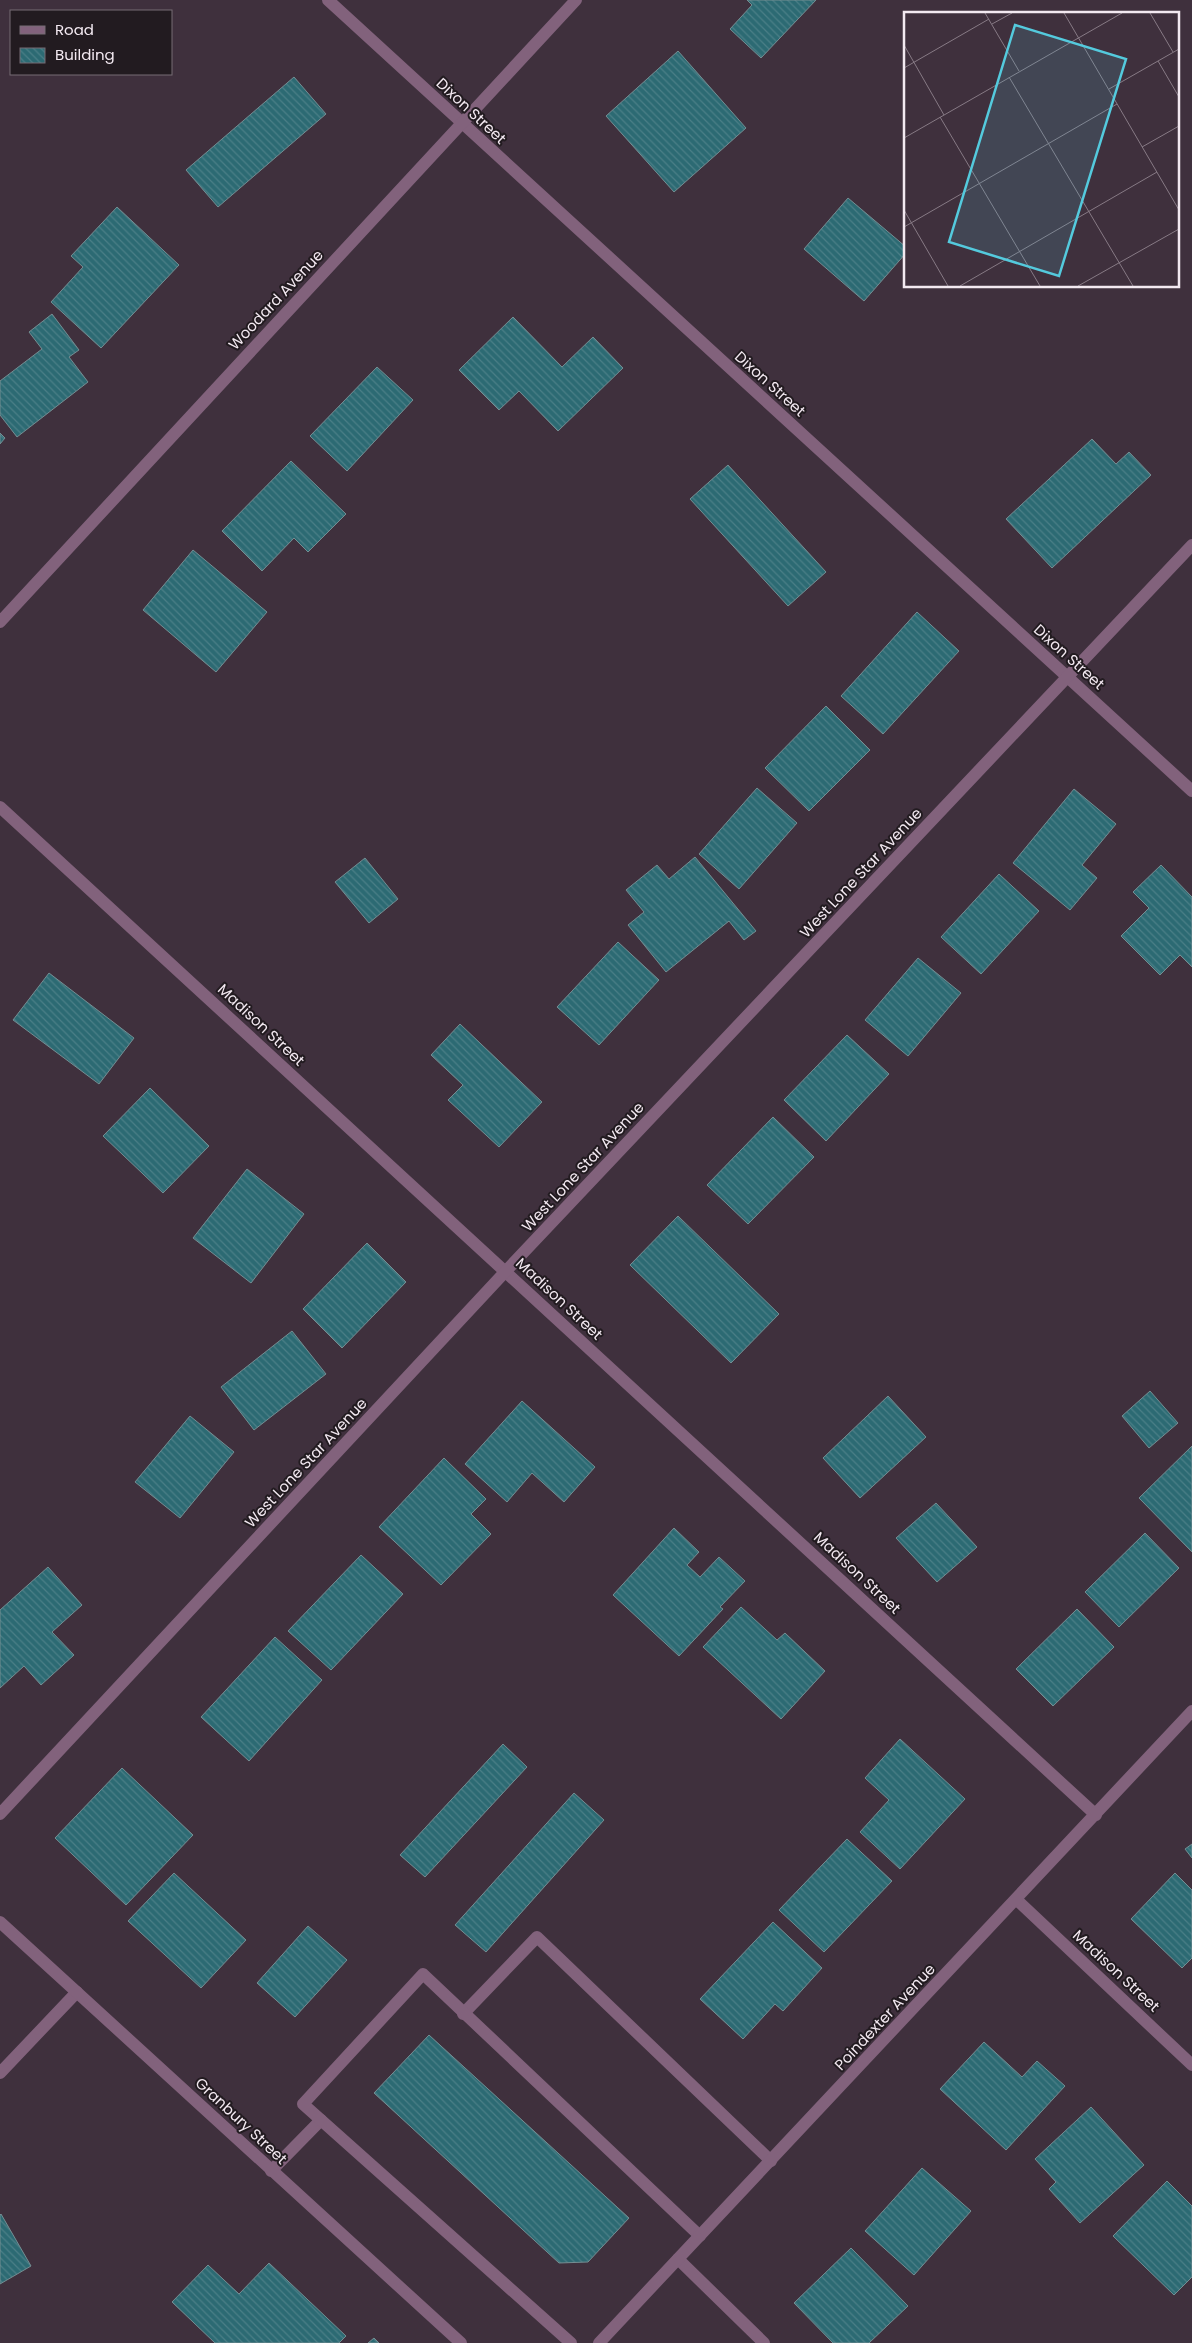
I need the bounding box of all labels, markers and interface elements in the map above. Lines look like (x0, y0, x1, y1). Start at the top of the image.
legend (10, 10, 172, 75)
inset map (904, 12, 1180, 288)
text: Road (55, 19, 94, 40)
text: Building (55, 44, 115, 65)
street label: Dixon Street (432, 73, 511, 149)
street label: Woodard Avenue (224, 245, 328, 354)
street label: Dixon Street (730, 346, 810, 421)
street label: Dixon Street (1029, 619, 1109, 694)
street label: West Lone Star Avenue (795, 803, 926, 942)
street label: Madison Street (213, 979, 309, 1070)
street label: West Lone Star Avenue (517, 1097, 648, 1236)
street label: Madison Street (511, 1253, 607, 1344)
street label: West Lone Star Avenue (240, 1393, 371, 1532)
street label: Madison Street (809, 1527, 905, 1618)
street label: Madison Street (1068, 1925, 1164, 2016)
street label: Poindexter Avenue (830, 1959, 940, 2075)
street label: Granbury Street (191, 2072, 292, 2169)

